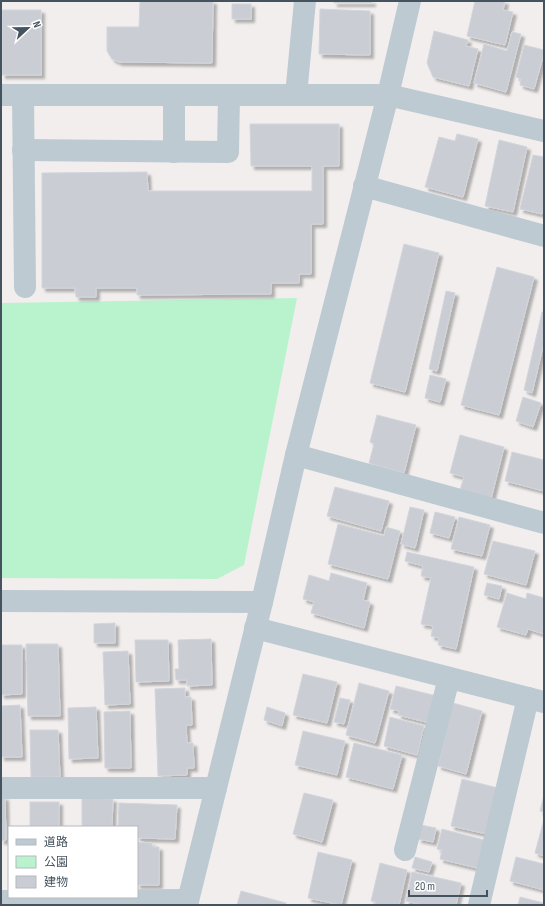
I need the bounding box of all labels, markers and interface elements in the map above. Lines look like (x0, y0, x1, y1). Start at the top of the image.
north arrow (8, 8, 48, 48)
text: N (30, 19, 44, 30)
legend (8, 826, 138, 898)
text: 道路 (44, 835, 68, 850)
text: 公園 (44, 855, 68, 870)
scale bar (409, 872, 487, 898)
text: 建物 (44, 875, 68, 890)
text: 20 m (415, 879, 435, 894)

